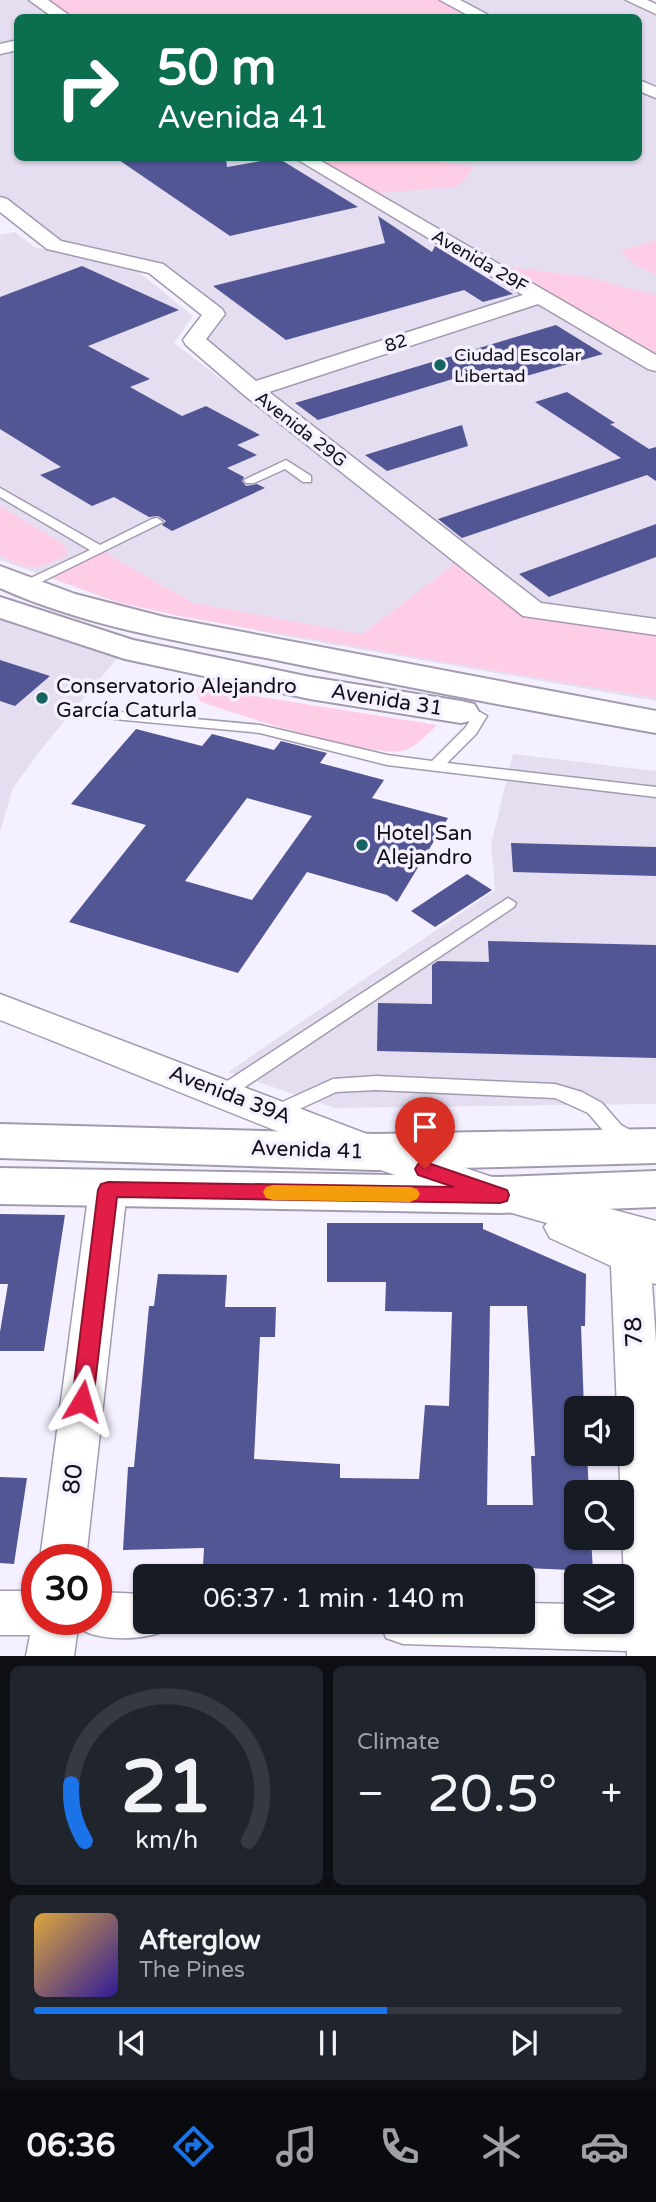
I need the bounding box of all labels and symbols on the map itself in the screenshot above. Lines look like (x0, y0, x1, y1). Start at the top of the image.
street label: Avenida 29F (428, 225, 532, 297)
street label: 82 (382, 329, 410, 357)
place label: Ciudad Escolar Libertad (454, 344, 582, 387)
marker: Ciudad Escolar Libertad (432, 357, 448, 373)
street label: Avenida 29G (251, 386, 351, 472)
place label: Conservatorio Alejandro García Caturla (56, 674, 297, 723)
street label: Avenida 31 (329, 679, 445, 721)
marker: Conservatorio Alejandro García Caturla (34, 690, 50, 706)
place label: Hotel San Alejandro (376, 821, 472, 870)
marker: Hotel San Alejandro (354, 837, 370, 853)
street label: Avenida 39A (166, 1060, 294, 1130)
pin (395, 1097, 455, 1169)
street label: Avenida 41 (250, 1136, 364, 1164)
street label: 78 (619, 1316, 649, 1348)
position arrow (45, 1364, 119, 1438)
street label: 80 (57, 1462, 89, 1496)
speed limit sign: 30 (21, 1544, 112, 1635)

